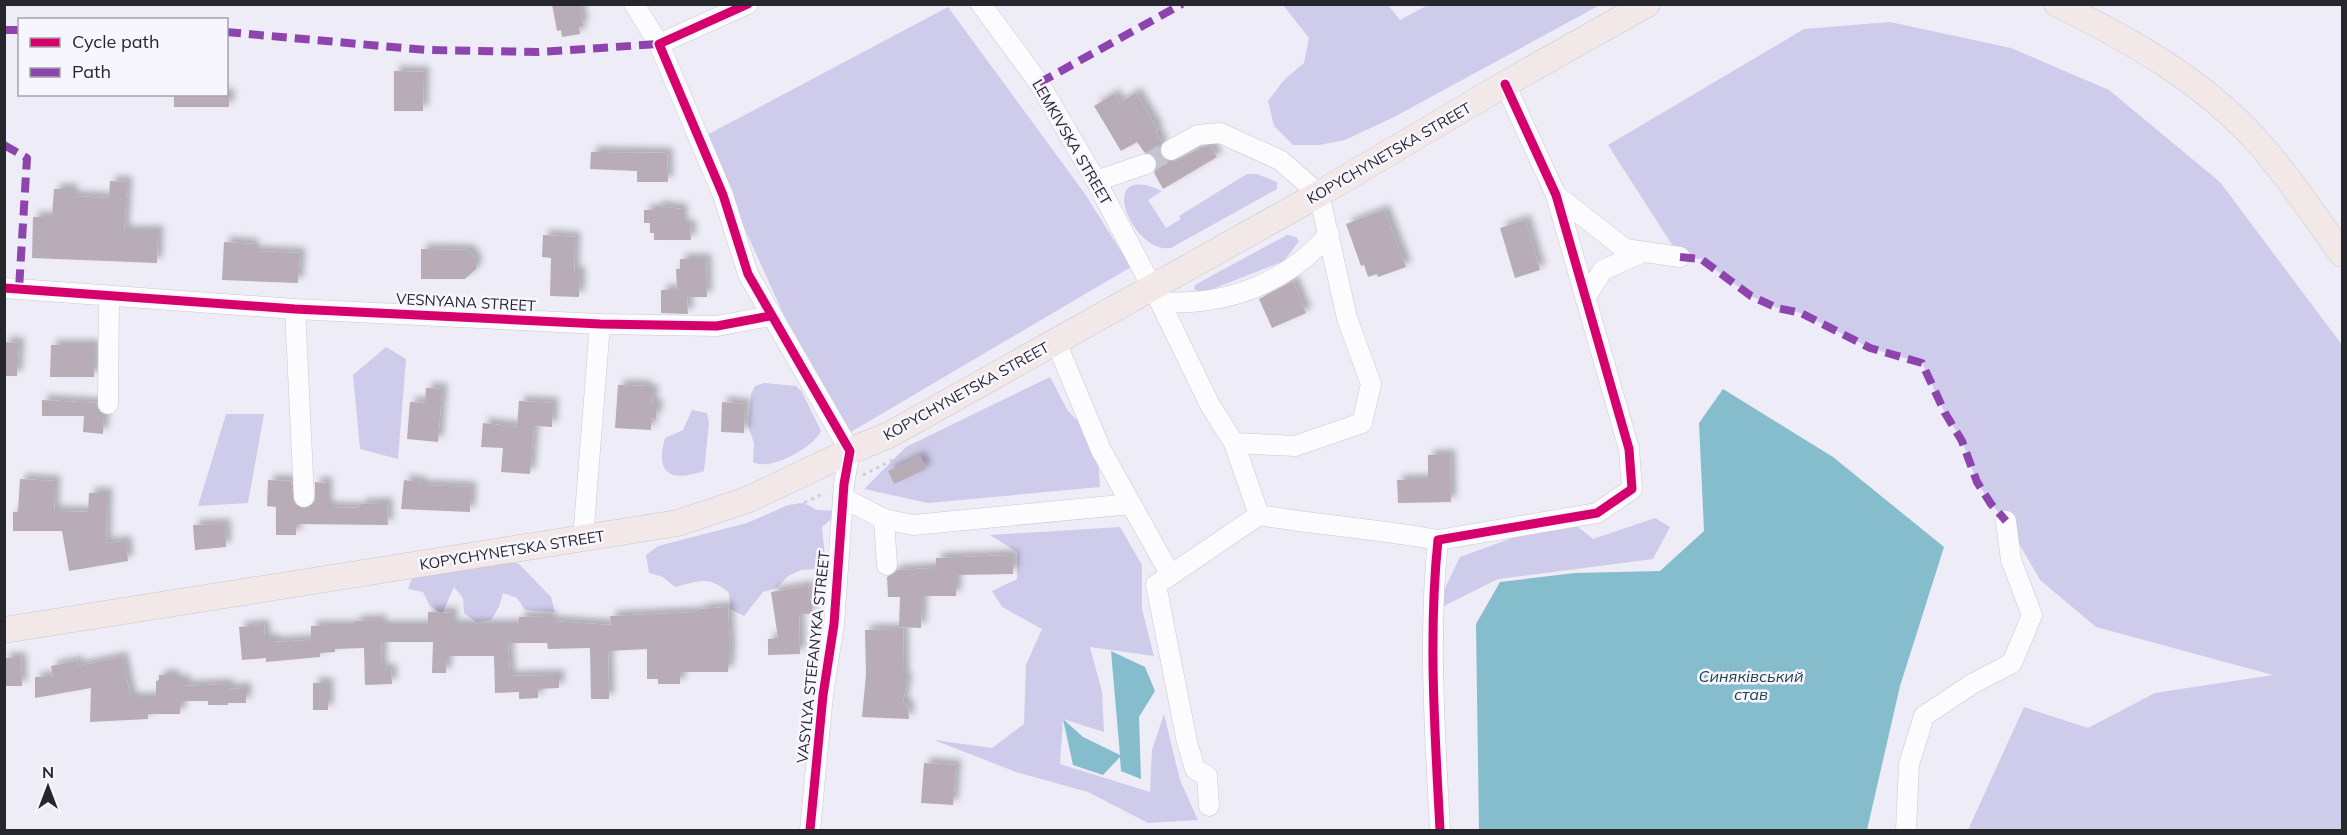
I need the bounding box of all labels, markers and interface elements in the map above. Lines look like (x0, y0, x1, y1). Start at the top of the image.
legend (18, 18, 228, 96)
text: Cycle path (72, 30, 159, 53)
text: Path (72, 60, 111, 83)
street label: LEMKIVSKA STREET (1028, 76, 1116, 208)
street label: KOPYCHYNETSKA STREET (1303, 98, 1475, 208)
street label: VESNYANA STREET (396, 289, 536, 315)
street label: KOPYCHYNETSKA STREET (880, 337, 1052, 445)
street label: KOPYCHYNETSKA STREET (418, 526, 606, 574)
street label: VASYLYA STEFANYKA STREET (792, 550, 834, 764)
water label: Синяківський став (1699, 666, 1803, 704)
north arrow (18, 757, 78, 817)
text: N (42, 762, 54, 782)

